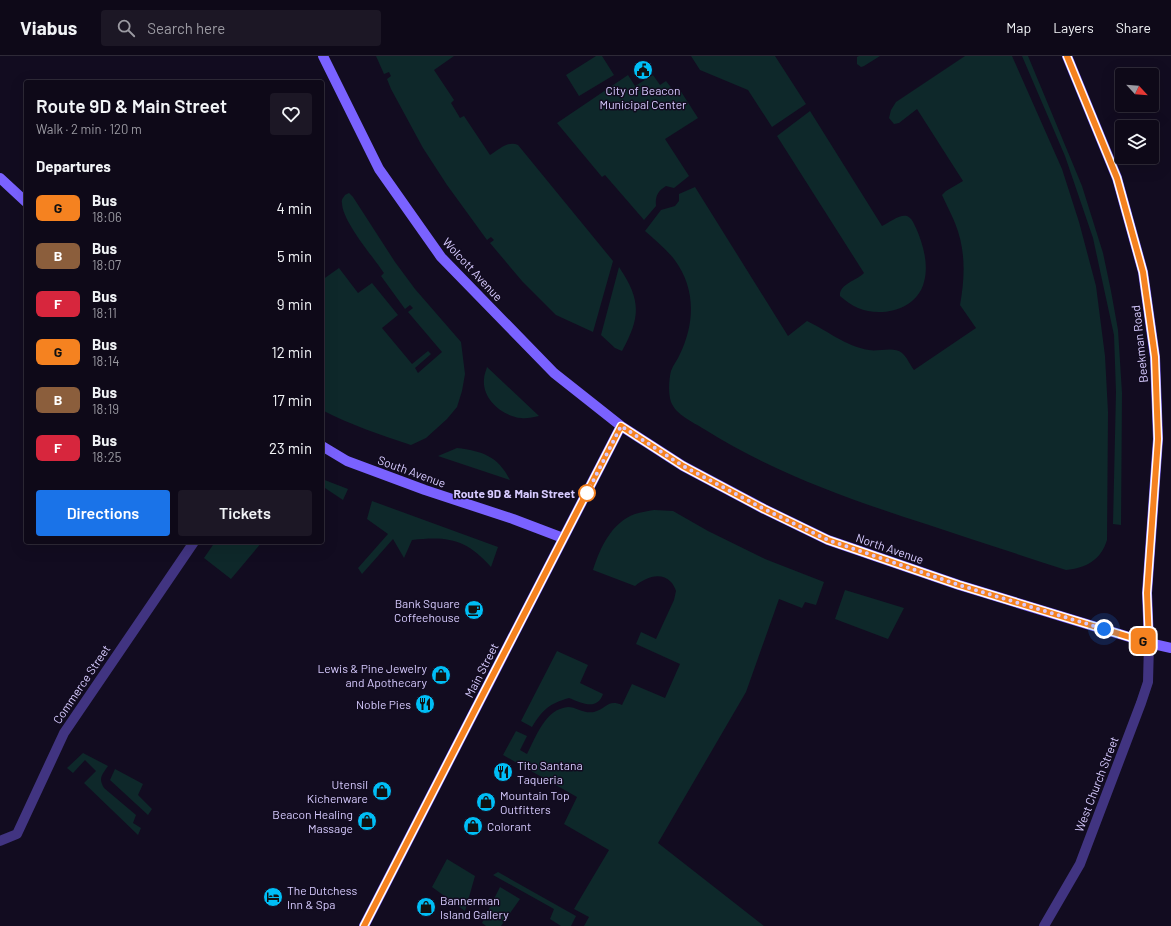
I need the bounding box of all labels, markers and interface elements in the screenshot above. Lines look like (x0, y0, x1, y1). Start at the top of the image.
search box (101, 10, 381, 46)
text: Viabus (20, 16, 77, 39)
icon: search (115, 17, 137, 39)
text: Search here (147, 19, 225, 37)
text: Map (1006, 19, 1031, 36)
text: Layers (1053, 19, 1094, 36)
text: Share (1116, 19, 1151, 36)
public building icon: City of Beacon Municipal Center (632, 59, 654, 81)
north arrow (1115, 68, 1159, 112)
map controls (1115, 68, 1159, 164)
place label: City of Beacon Municipal Center (600, 83, 687, 111)
button: heart (270, 93, 312, 135)
text: Route 9D & Main Street (36, 94, 227, 117)
button: layers (1115, 120, 1159, 164)
text: Walk · 2 min · 120 m (36, 121, 142, 137)
text: Departures (36, 157, 111, 175)
text: Bus (92, 191, 117, 209)
text: G (54, 199, 62, 216)
text: 4 min (276, 199, 312, 217)
text: 18:06 (92, 209, 122, 225)
street label: Wolcott Avenue (440, 235, 506, 303)
text: Bus (92, 239, 117, 257)
text: B (54, 247, 62, 264)
text: 5 min (277, 247, 312, 265)
text: 18:07 (92, 257, 121, 273)
text: Bus (92, 287, 117, 305)
text: F (54, 295, 62, 312)
text: 9 min (277, 295, 312, 313)
text: 18:11 (92, 305, 117, 321)
street label: Beekman Road (1128, 305, 1150, 383)
text: Bus (92, 335, 117, 353)
text: G (54, 343, 62, 360)
text: 12 min (271, 343, 312, 361)
text: 18:14 (92, 353, 119, 369)
text: Bus (92, 383, 117, 401)
text: B (54, 391, 62, 408)
text: 17 min (272, 391, 312, 409)
text: 18:19 (92, 401, 119, 417)
text: Bus (92, 431, 117, 449)
text: F (54, 439, 62, 456)
text: 23 min (269, 439, 312, 457)
text: 18:25 (92, 449, 121, 465)
street label: South Avenue (376, 452, 448, 490)
marker: Route 9D & Main Street (578, 484, 596, 502)
place label: Route 9D & Main Street (453, 486, 575, 500)
button: Directions (36, 490, 170, 536)
button: Tickets (178, 490, 312, 536)
street label: North Avenue (854, 530, 926, 566)
place label: Bank Square Coffeehouse (394, 596, 460, 624)
cafe icon: Bank Square Coffeehouse (463, 599, 485, 621)
your location (1094, 619, 1114, 639)
line badge: G (1130, 628, 1156, 654)
text: G (1139, 632, 1147, 649)
street label: Main Street (461, 640, 501, 700)
street label: Commerce Street (49, 642, 113, 726)
place label: Lewis & Pine Jewelry and Apothecary (317, 661, 427, 689)
shop icon: Lewis & Pine Jewelry and Apothecary (430, 664, 452, 686)
restaurant icon: Noble Pies (414, 693, 436, 715)
place label: Noble Pies (356, 697, 411, 711)
street label: West Church Street (1071, 734, 1121, 834)
place label: Tito Santana Taqueria (517, 758, 583, 786)
restaurant icon: Tito Santana Taqueria (492, 761, 514, 783)
place label: Utensil Kichenware (307, 777, 368, 805)
shop icon: Utensil Kichenware (371, 780, 393, 802)
place label: Mountain Top Outfitters (500, 788, 570, 816)
shop icon: Mountain Top Outfitters (475, 791, 497, 813)
place label: Beacon Healing Massage (272, 807, 353, 835)
shop icon: Beacon Healing Massage (356, 810, 378, 832)
shop icon: Colorant (462, 815, 484, 837)
place label: Colorant (487, 819, 531, 833)
place label: The Dutchess Inn & Spa (287, 883, 357, 911)
hotel icon: The Dutchess Inn & Spa (262, 886, 284, 908)
place label: Bannerman Island Gallery (440, 893, 509, 921)
shop icon: Bannerman Island Gallery (415, 896, 437, 918)

